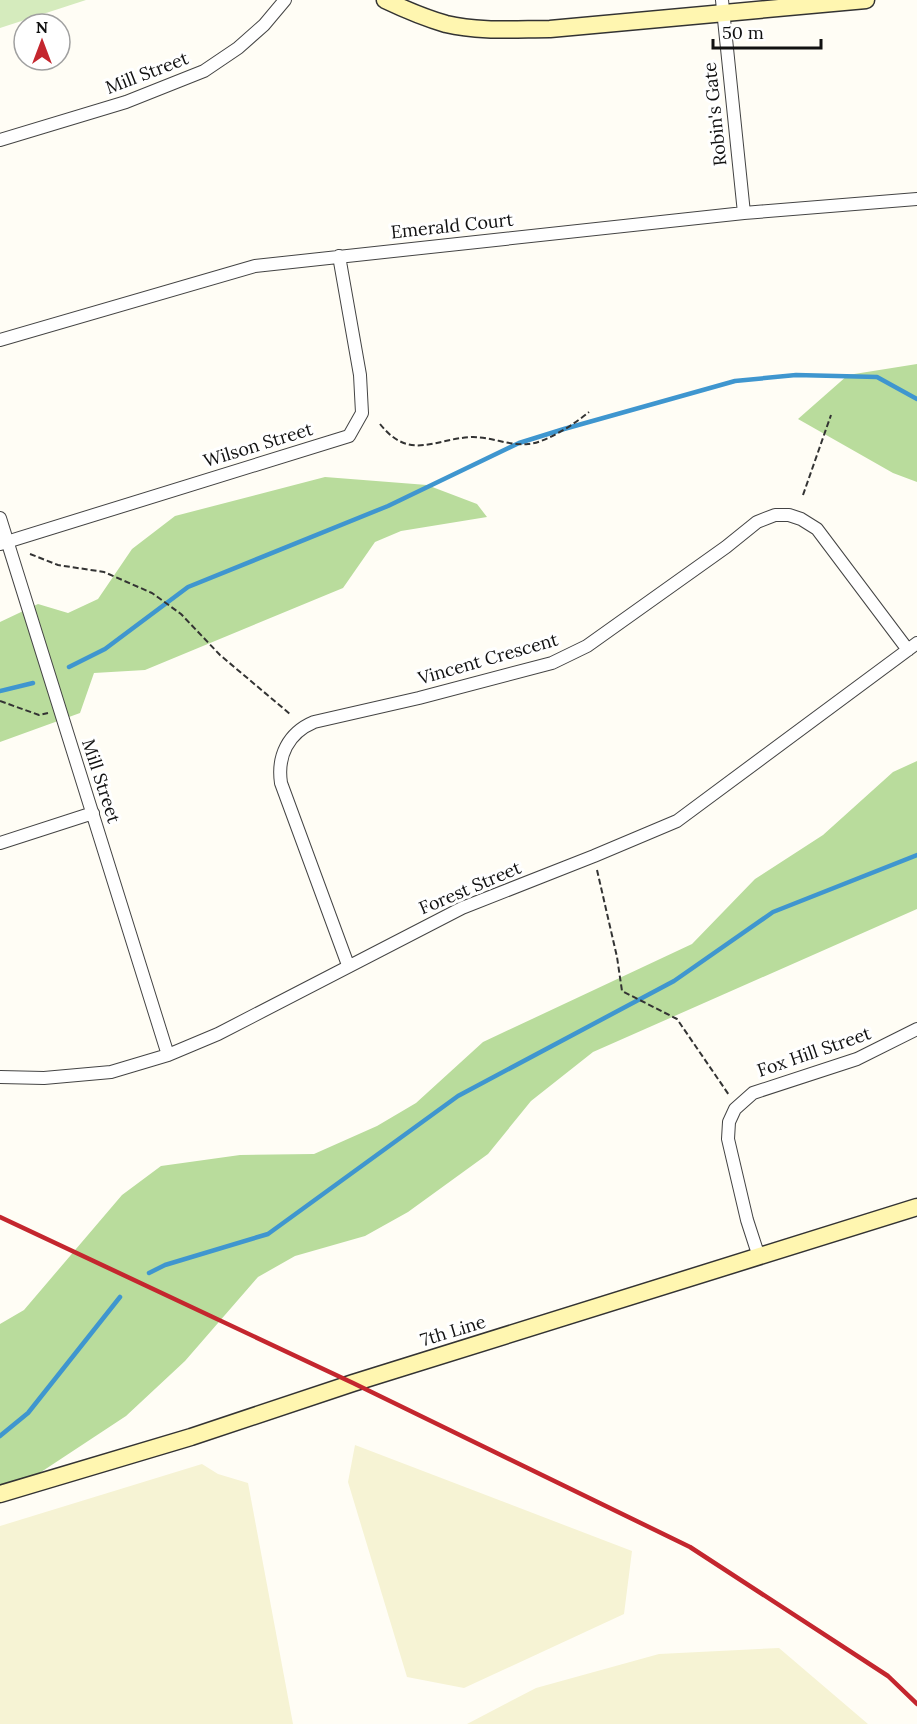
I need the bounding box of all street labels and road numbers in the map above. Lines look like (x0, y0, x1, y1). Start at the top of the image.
street label: Mill Street (102, 46, 192, 99)
street label: Robin's Gate (698, 61, 731, 167)
street label: Emerald Court (390, 208, 514, 243)
street label: Wilson Street (200, 417, 315, 472)
street label: Vincent Crescent (414, 628, 561, 690)
street label: Mill Street (77, 736, 126, 826)
street label: Forest Street (415, 856, 524, 919)
street label: Fox Hill Street (754, 1021, 874, 1082)
street label: 7th Line (417, 1310, 488, 1351)

